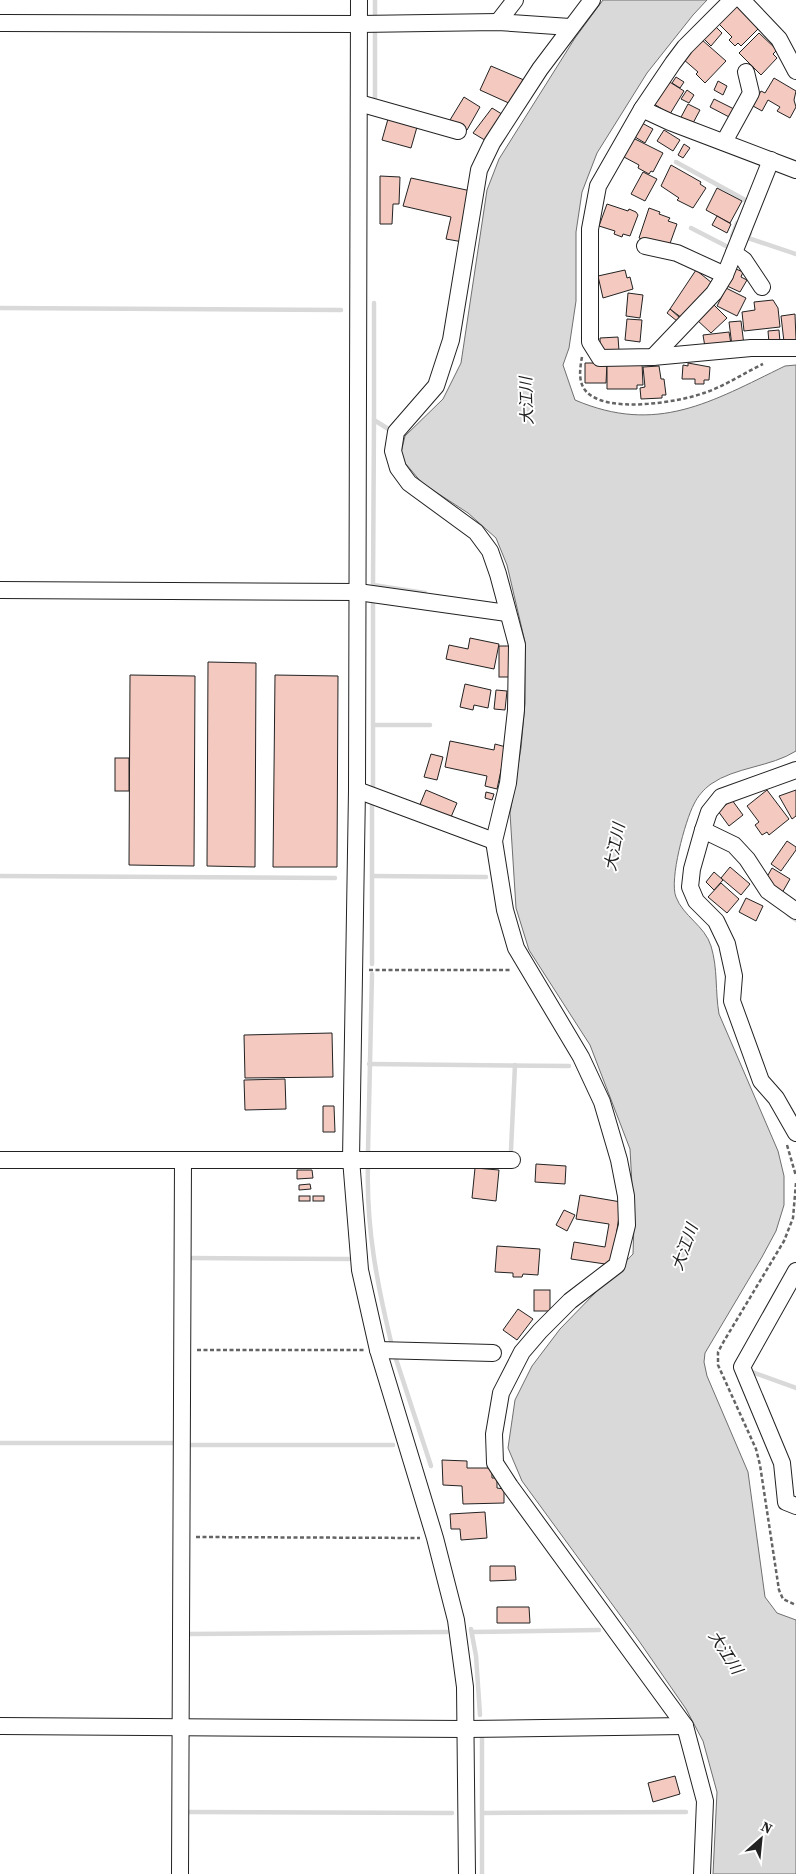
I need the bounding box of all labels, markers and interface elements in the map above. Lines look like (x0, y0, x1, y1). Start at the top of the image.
water label: 大江川 (514, 375, 538, 425)
water label: 大江川 (599, 819, 630, 873)
water label: 大江川 (665, 1219, 703, 1273)
water label: 大江川 (704, 1626, 749, 1680)
north arrow (736, 1814, 786, 1864)
text: N (758, 1816, 776, 1839)

